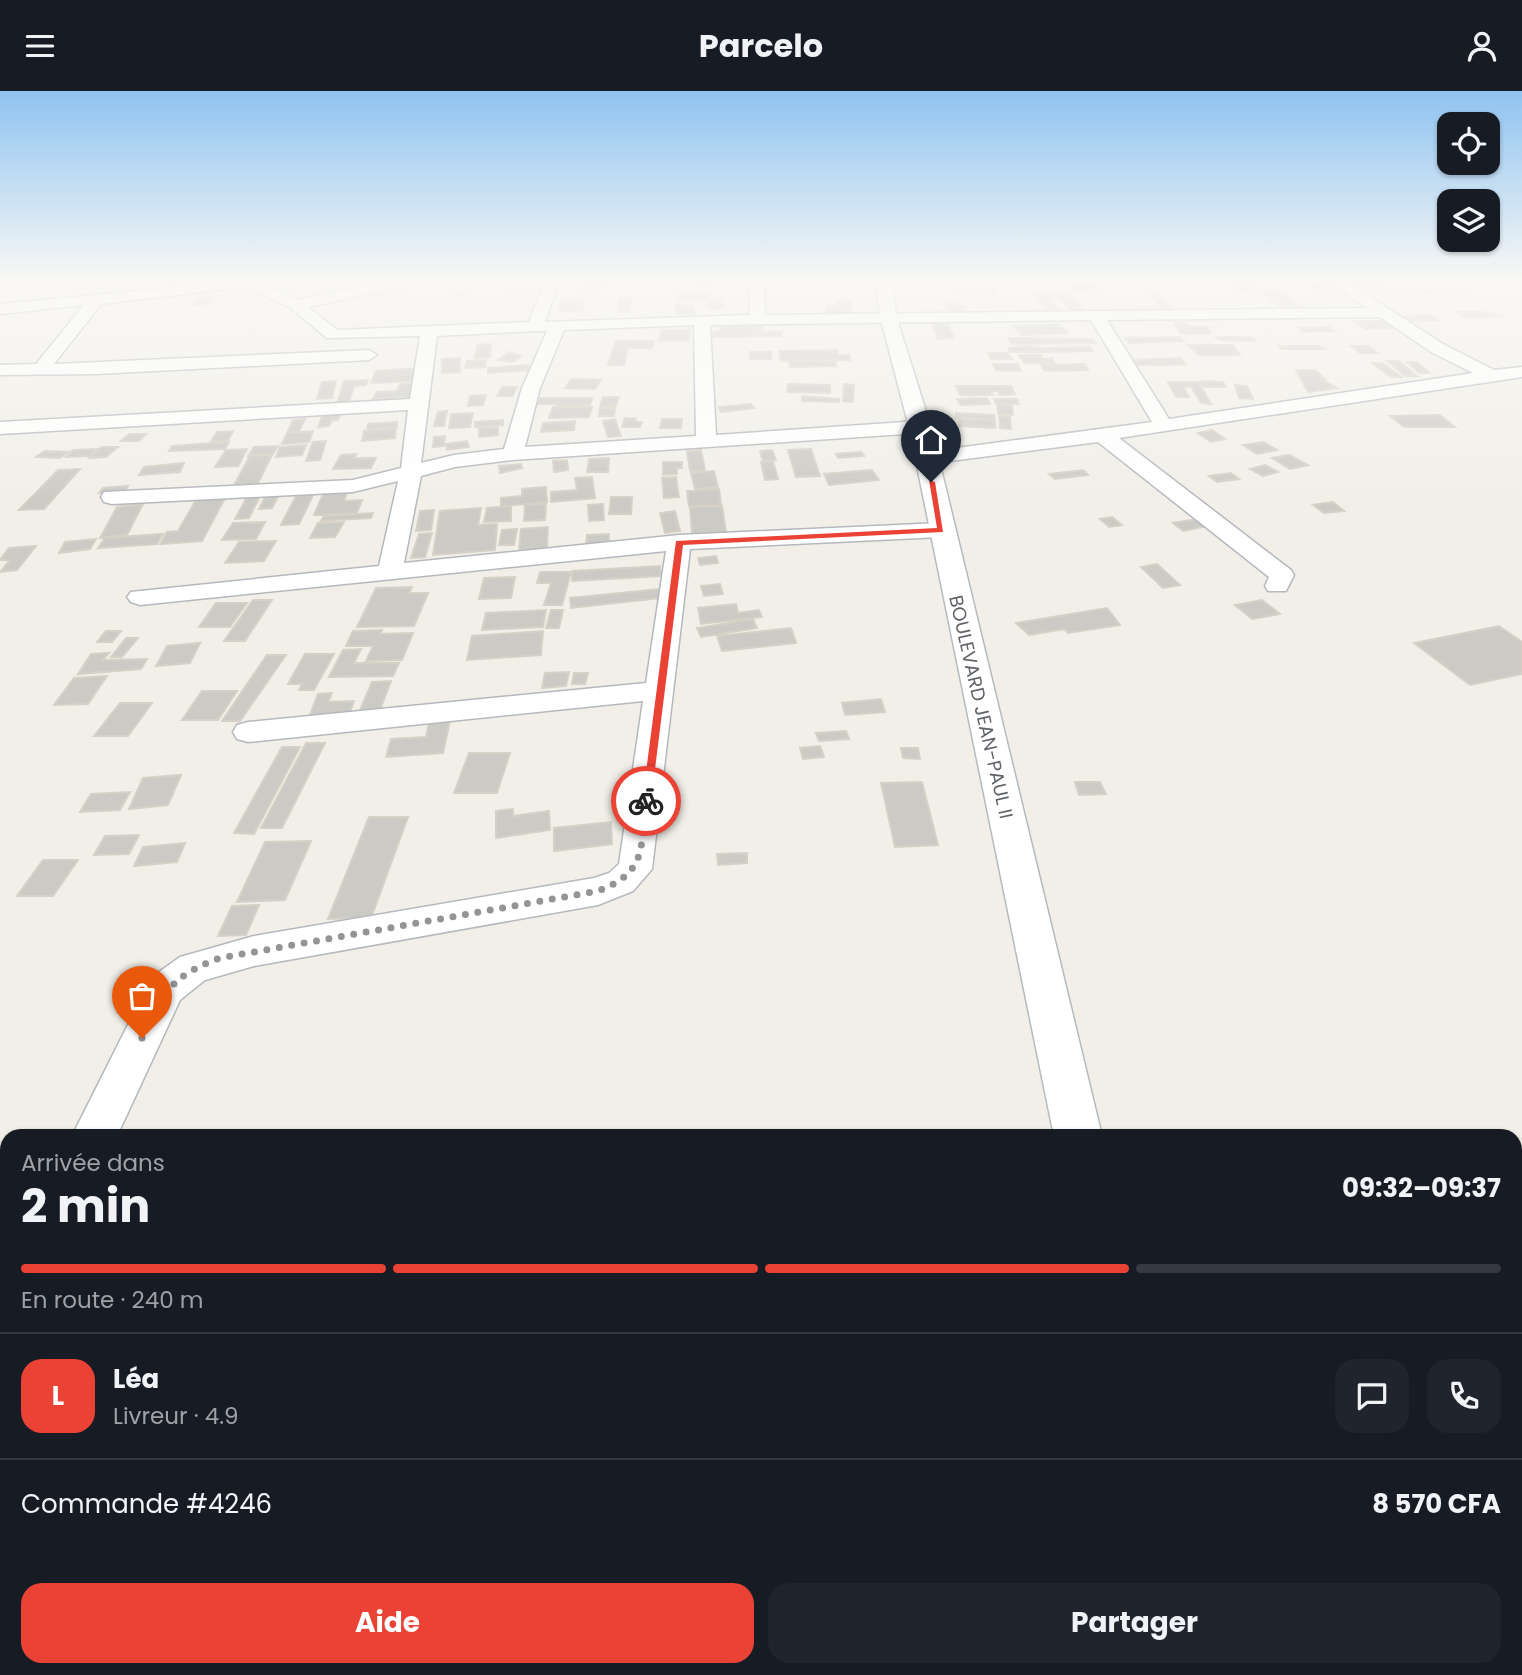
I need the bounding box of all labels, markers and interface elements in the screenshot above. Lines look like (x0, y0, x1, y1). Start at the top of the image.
text: Parcelo (699, 23, 823, 68)
icon: menu (21, 27, 59, 65)
icon: person (1463, 27, 1501, 65)
map controls (1437, 112, 1500, 252)
button: locate (1437, 112, 1500, 175)
button: layers (1437, 189, 1500, 252)
pin (901, 410, 961, 482)
icon: home (912, 421, 950, 459)
street label: BOULEVARD JEAN-PAUL II (942, 593, 1020, 821)
courier (611, 766, 681, 836)
icon: bike (627, 782, 665, 820)
pin (112, 966, 172, 1038)
icon: bag (123, 977, 161, 1015)
text: Arrivée dans (21, 1147, 165, 1179)
text: 09:32–09:37 (1342, 1170, 1501, 1206)
text: 2 min (21, 1174, 150, 1238)
text: En route · 240 m (21, 1284, 203, 1316)
button: chat (1335, 1359, 1409, 1433)
button: phone (1427, 1359, 1501, 1433)
text: Léa (113, 1361, 159, 1397)
text: L (52, 1378, 64, 1414)
text: Livreur · 4.9 (113, 1400, 239, 1432)
text: Commande #4246 (21, 1486, 272, 1522)
text: 8 570 CFA (1372, 1486, 1501, 1522)
button: Aide (21, 1583, 754, 1663)
button: Partager (768, 1583, 1501, 1663)

